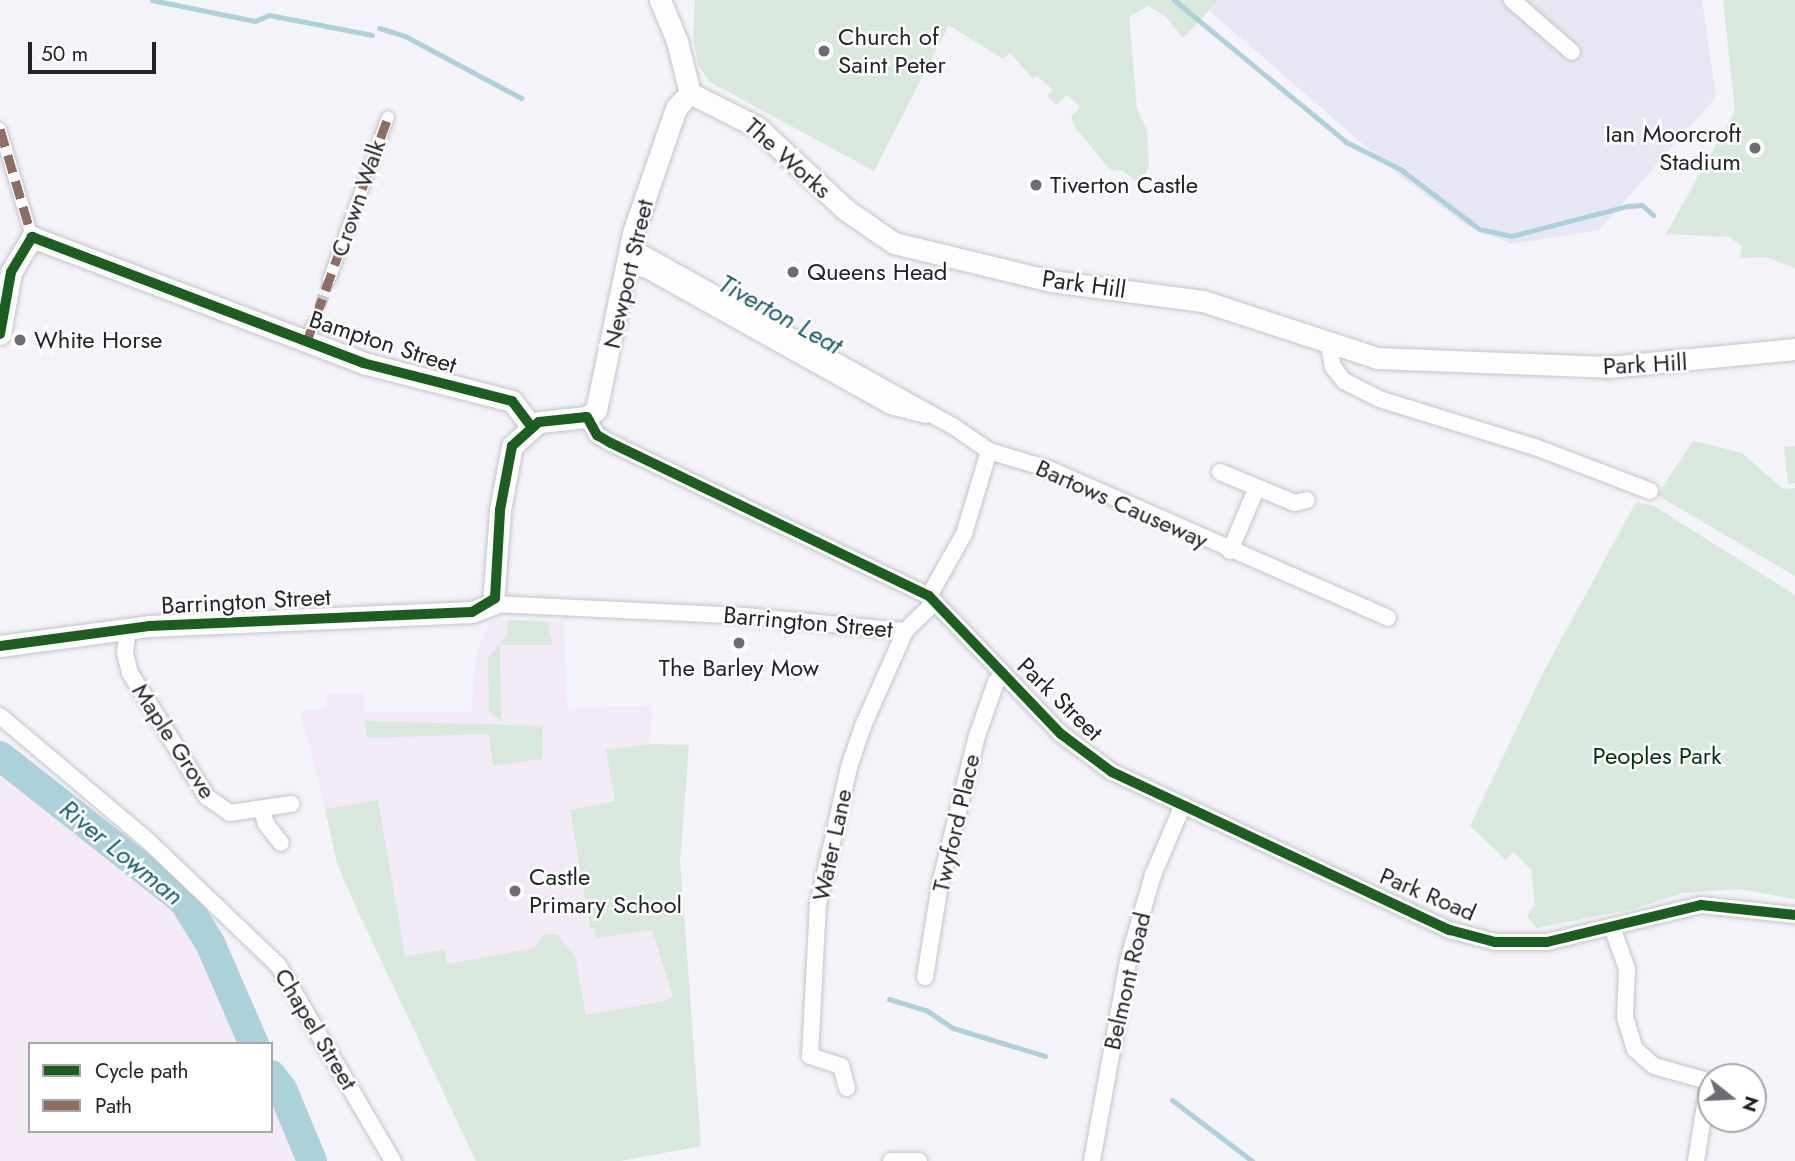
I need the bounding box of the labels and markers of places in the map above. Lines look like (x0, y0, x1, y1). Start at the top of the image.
place label: Church of Saint Peter (838, 23, 946, 79)
marker: Church of Saint Peter (816, 43, 832, 59)
place label: Ian Moorcroft Stadium (1605, 120, 1741, 176)
marker: Ian Moorcroft Stadium (1747, 140, 1763, 156)
place label: Tiverton Castle (1050, 171, 1198, 199)
marker: Tiverton Castle (1028, 177, 1044, 193)
place label: Queens Head (807, 258, 947, 286)
marker: Queens Head (785, 264, 801, 280)
place label: White Horse (34, 326, 162, 354)
marker: White Horse (12, 332, 28, 348)
marker: The Barley Mow (731, 635, 747, 651)
place label: The Barley Mow (659, 654, 819, 682)
place label: Castle Primary School (529, 863, 682, 919)
marker: Castle Primary School (507, 883, 523, 899)

